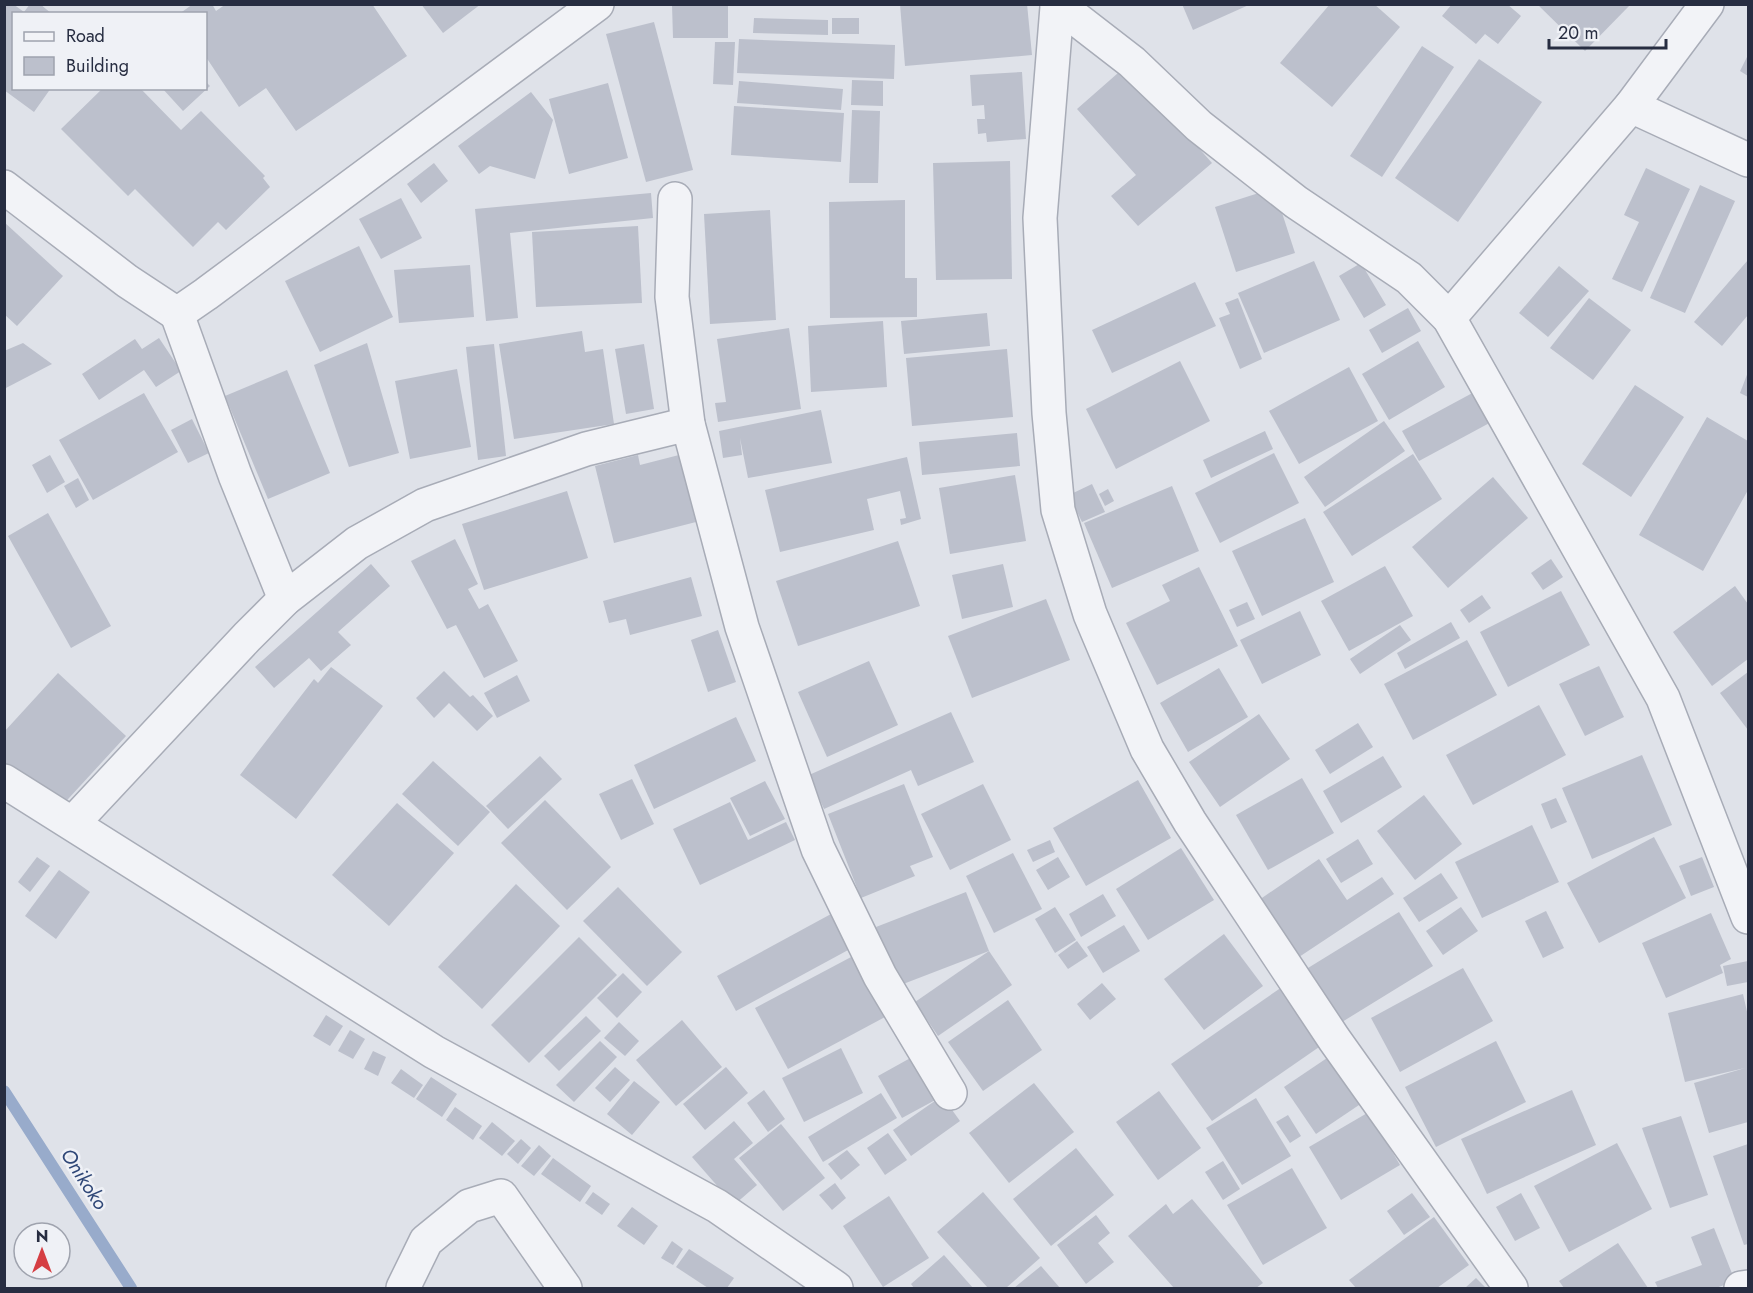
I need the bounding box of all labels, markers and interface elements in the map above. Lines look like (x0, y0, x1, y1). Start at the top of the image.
legend (12, 12, 207, 90)
scale bar (1549, 12, 1666, 50)
text: 20 m (1558, 20, 1598, 46)
text: Road (66, 23, 105, 49)
text: Building (66, 53, 129, 79)
water label: Onikoko (53, 1142, 115, 1216)
north arrow (12, 1221, 72, 1281)
text: N (36, 1225, 48, 1248)

